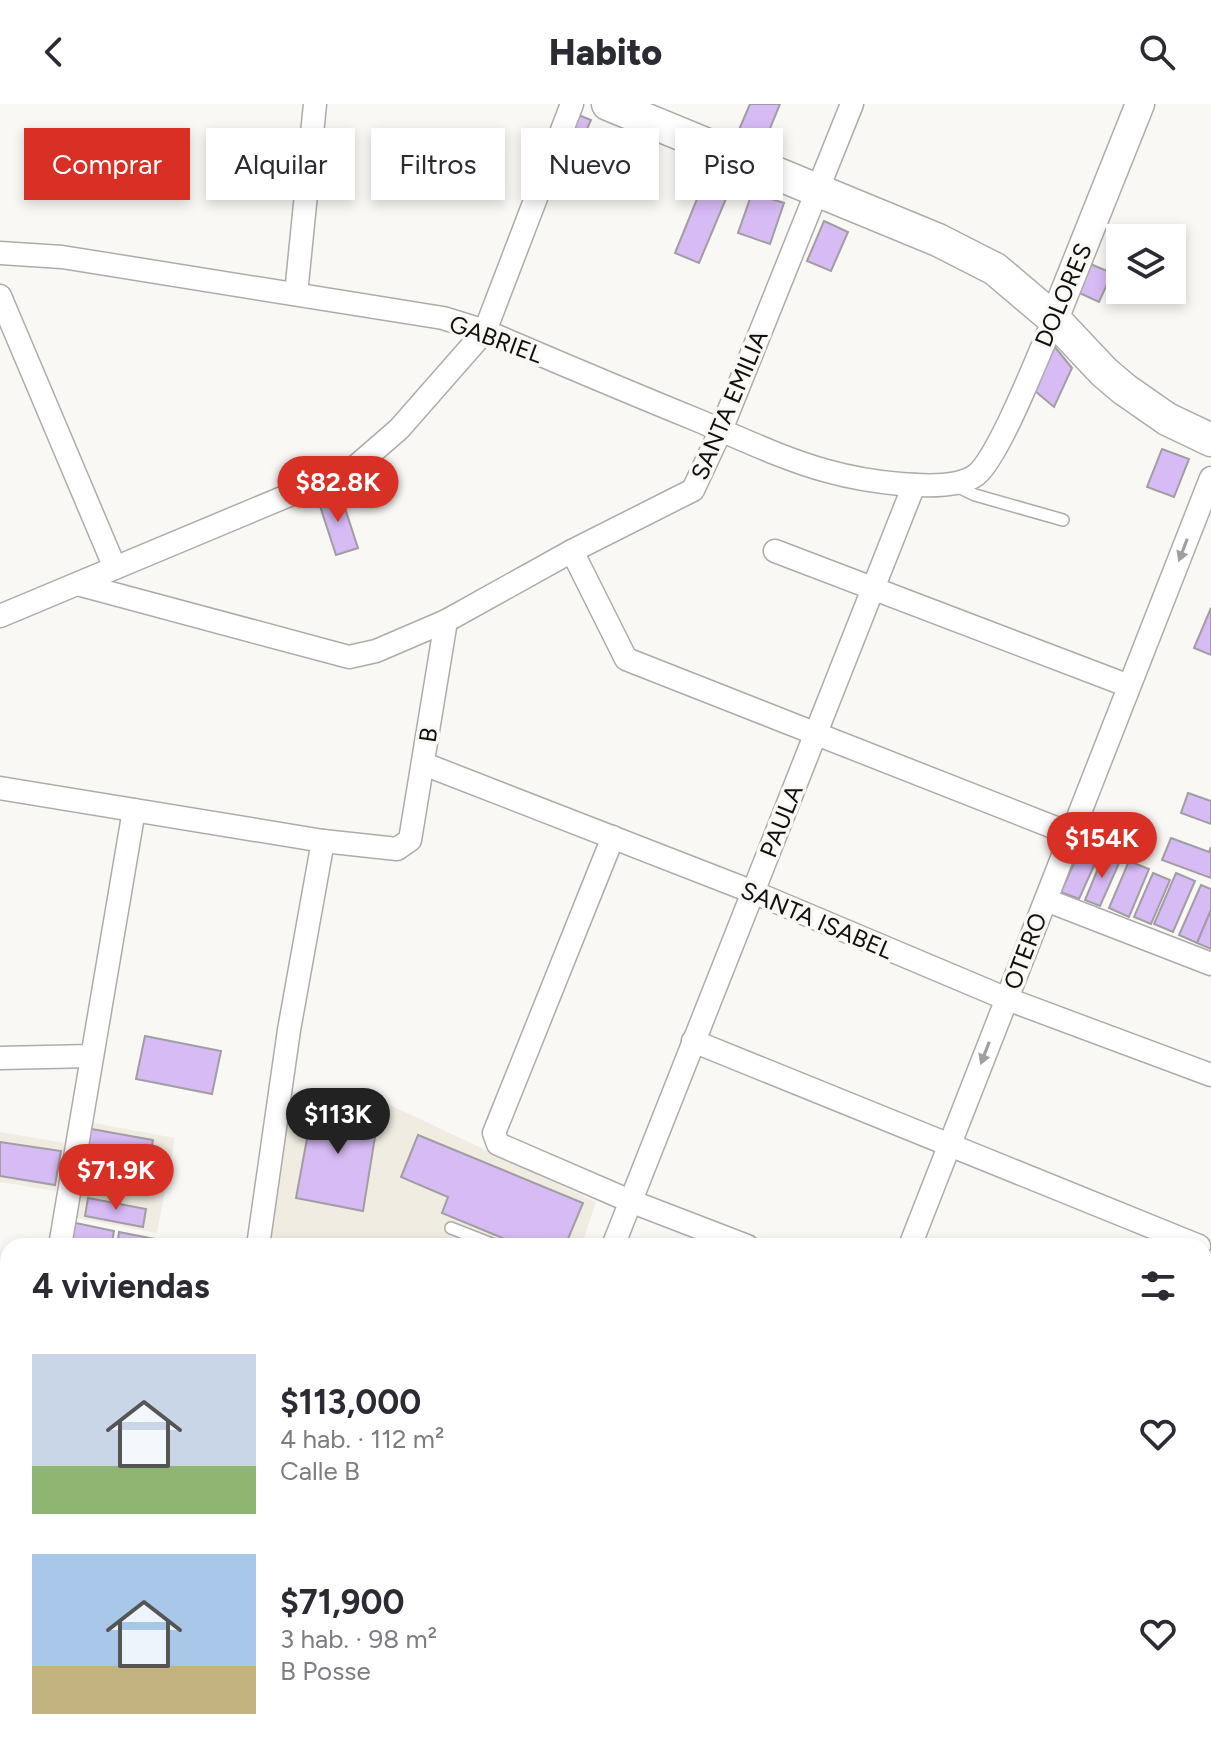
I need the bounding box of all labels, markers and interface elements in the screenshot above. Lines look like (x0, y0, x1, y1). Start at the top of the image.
icon: back (32, 30, 76, 74)
icon: search (1135, 30, 1179, 74)
text: Habito (549, 31, 662, 74)
chip: Comprar (24, 128, 190, 200)
chip: Alquilar (206, 128, 355, 200)
chip: Filtros (371, 128, 505, 200)
chip: Nuevo (521, 128, 659, 200)
chip: Piso (675, 128, 783, 200)
map controls (1106, 224, 1186, 304)
button: layers (1106, 224, 1186, 304)
street label: DOLORES (1028, 239, 1098, 351)
street label: GABRIEL (445, 309, 547, 369)
street label: SANTA EMILIA (684, 325, 774, 484)
pin: $82.8K (273, 456, 403, 524)
text: $82.8K (295, 466, 381, 498)
one-way arrow (1176, 538, 1189, 562)
street label: B (413, 725, 443, 745)
street label: PAULA (753, 780, 809, 862)
pin: $154K (1046, 812, 1158, 880)
text: $154K (1065, 822, 1139, 854)
street label: SANTA ISABEL (737, 875, 898, 965)
street label: OTERO (997, 909, 1053, 993)
one-way arrow (978, 1041, 991, 1065)
pin: $113K (282, 1088, 394, 1156)
text: $113K (304, 1098, 372, 1130)
pin: $71.9K (51, 1144, 181, 1212)
text: $71.9K (77, 1154, 155, 1186)
icon: filters (1136, 1264, 1180, 1308)
text: 4 viviendas (32, 1266, 210, 1307)
text: $113,000 (280, 1382, 421, 1423)
icon: home (96, 1386, 192, 1482)
icon: heart (1136, 1412, 1180, 1456)
text: 4 hab. · 112 m² (280, 1423, 444, 1455)
text: Calle B (280, 1455, 360, 1487)
text: $71,900 (280, 1582, 405, 1623)
icon: home (96, 1586, 192, 1682)
icon: heart (1136, 1612, 1180, 1656)
text: 3 hab. · 98 m² (280, 1623, 437, 1655)
text: B Posse (280, 1655, 371, 1687)

